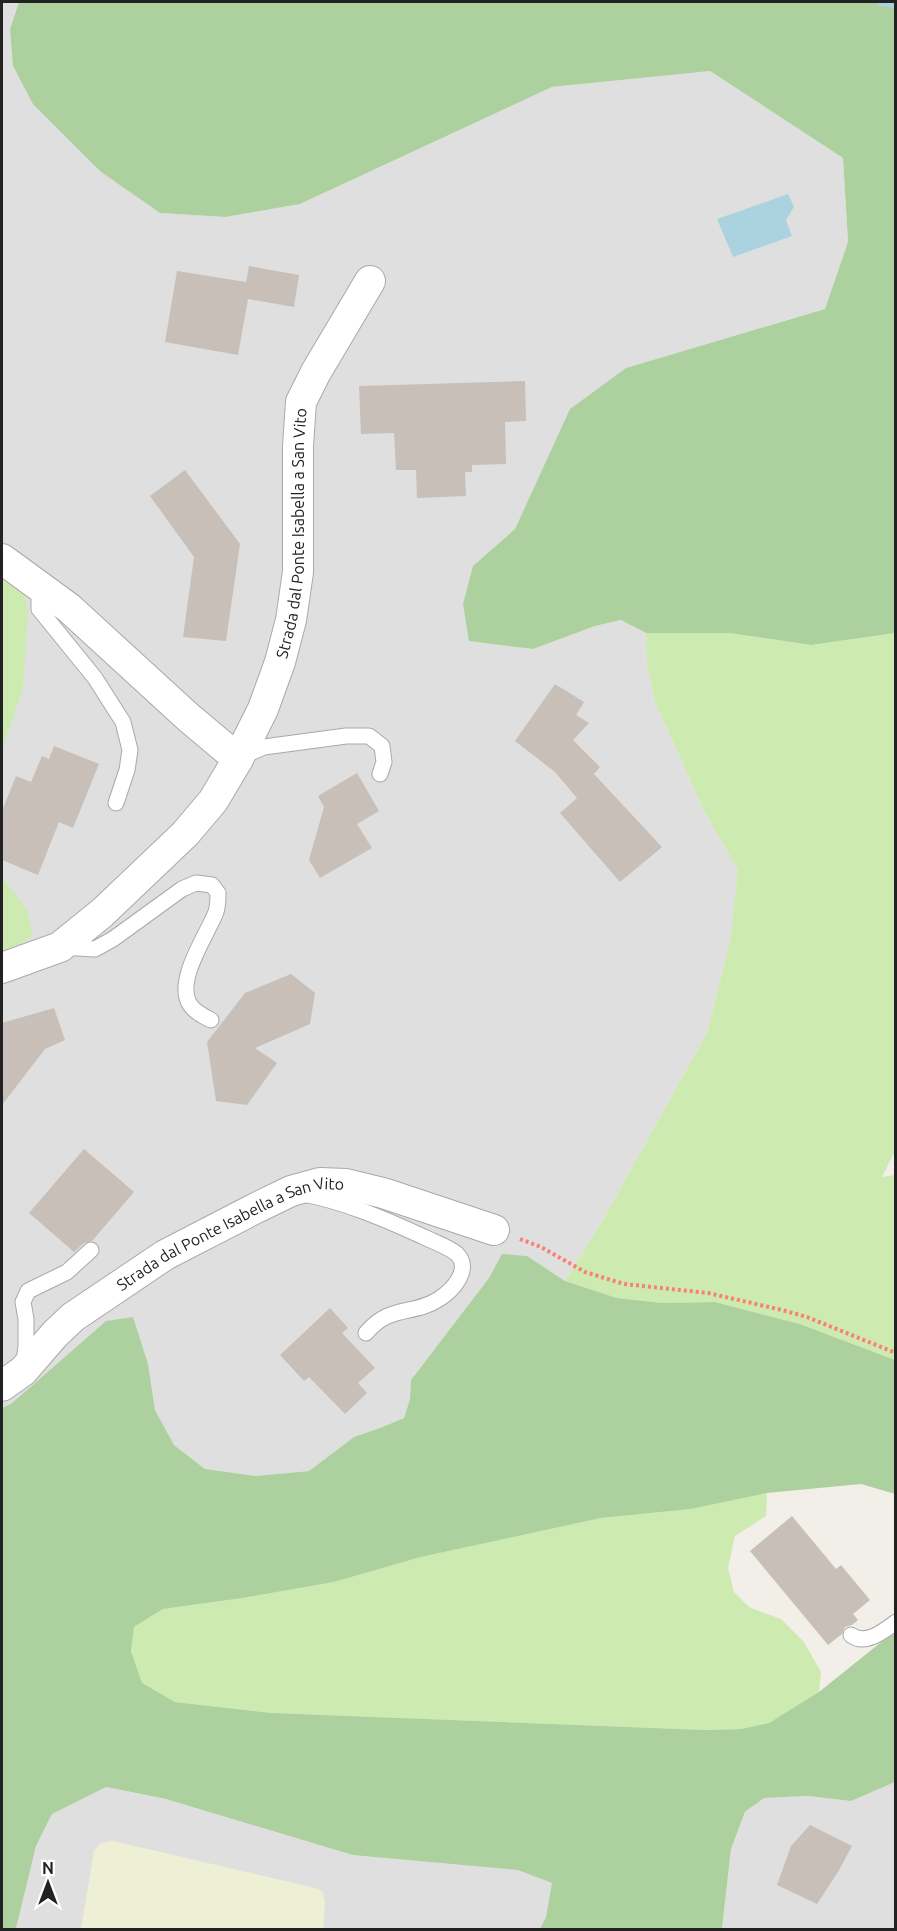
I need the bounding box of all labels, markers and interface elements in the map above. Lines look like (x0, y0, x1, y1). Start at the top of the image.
street label: Strada dal Ponte Isabella a San Vito (272, 407, 310, 660)
street label: Strada dal Ponte Isabella a San Vito (113, 1173, 344, 1294)
north arrow (18, 1853, 78, 1913)
text: N (42, 1859, 54, 1877)

